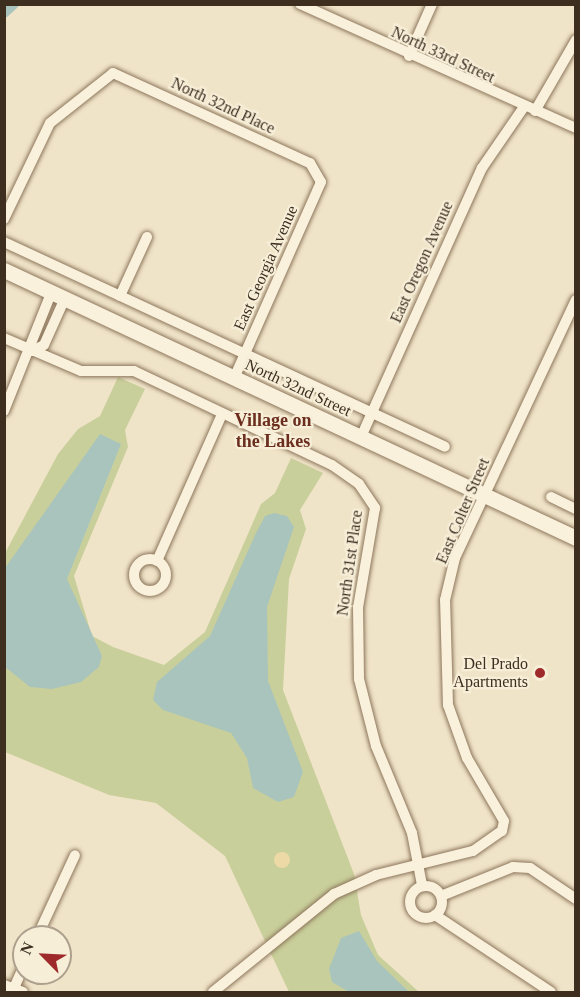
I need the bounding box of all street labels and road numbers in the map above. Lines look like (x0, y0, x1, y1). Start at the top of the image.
street label: North 33rd Street (388, 23, 498, 87)
street label: North 32nd Place (168, 74, 278, 138)
street label: East Oregon Avenue (386, 198, 458, 326)
street label: East Georgia Avenue (230, 202, 302, 334)
street label: North 32nd Street (242, 355, 354, 421)
street label: East Colter Street (432, 455, 494, 567)
street label: North 31st Place (333, 509, 367, 617)

